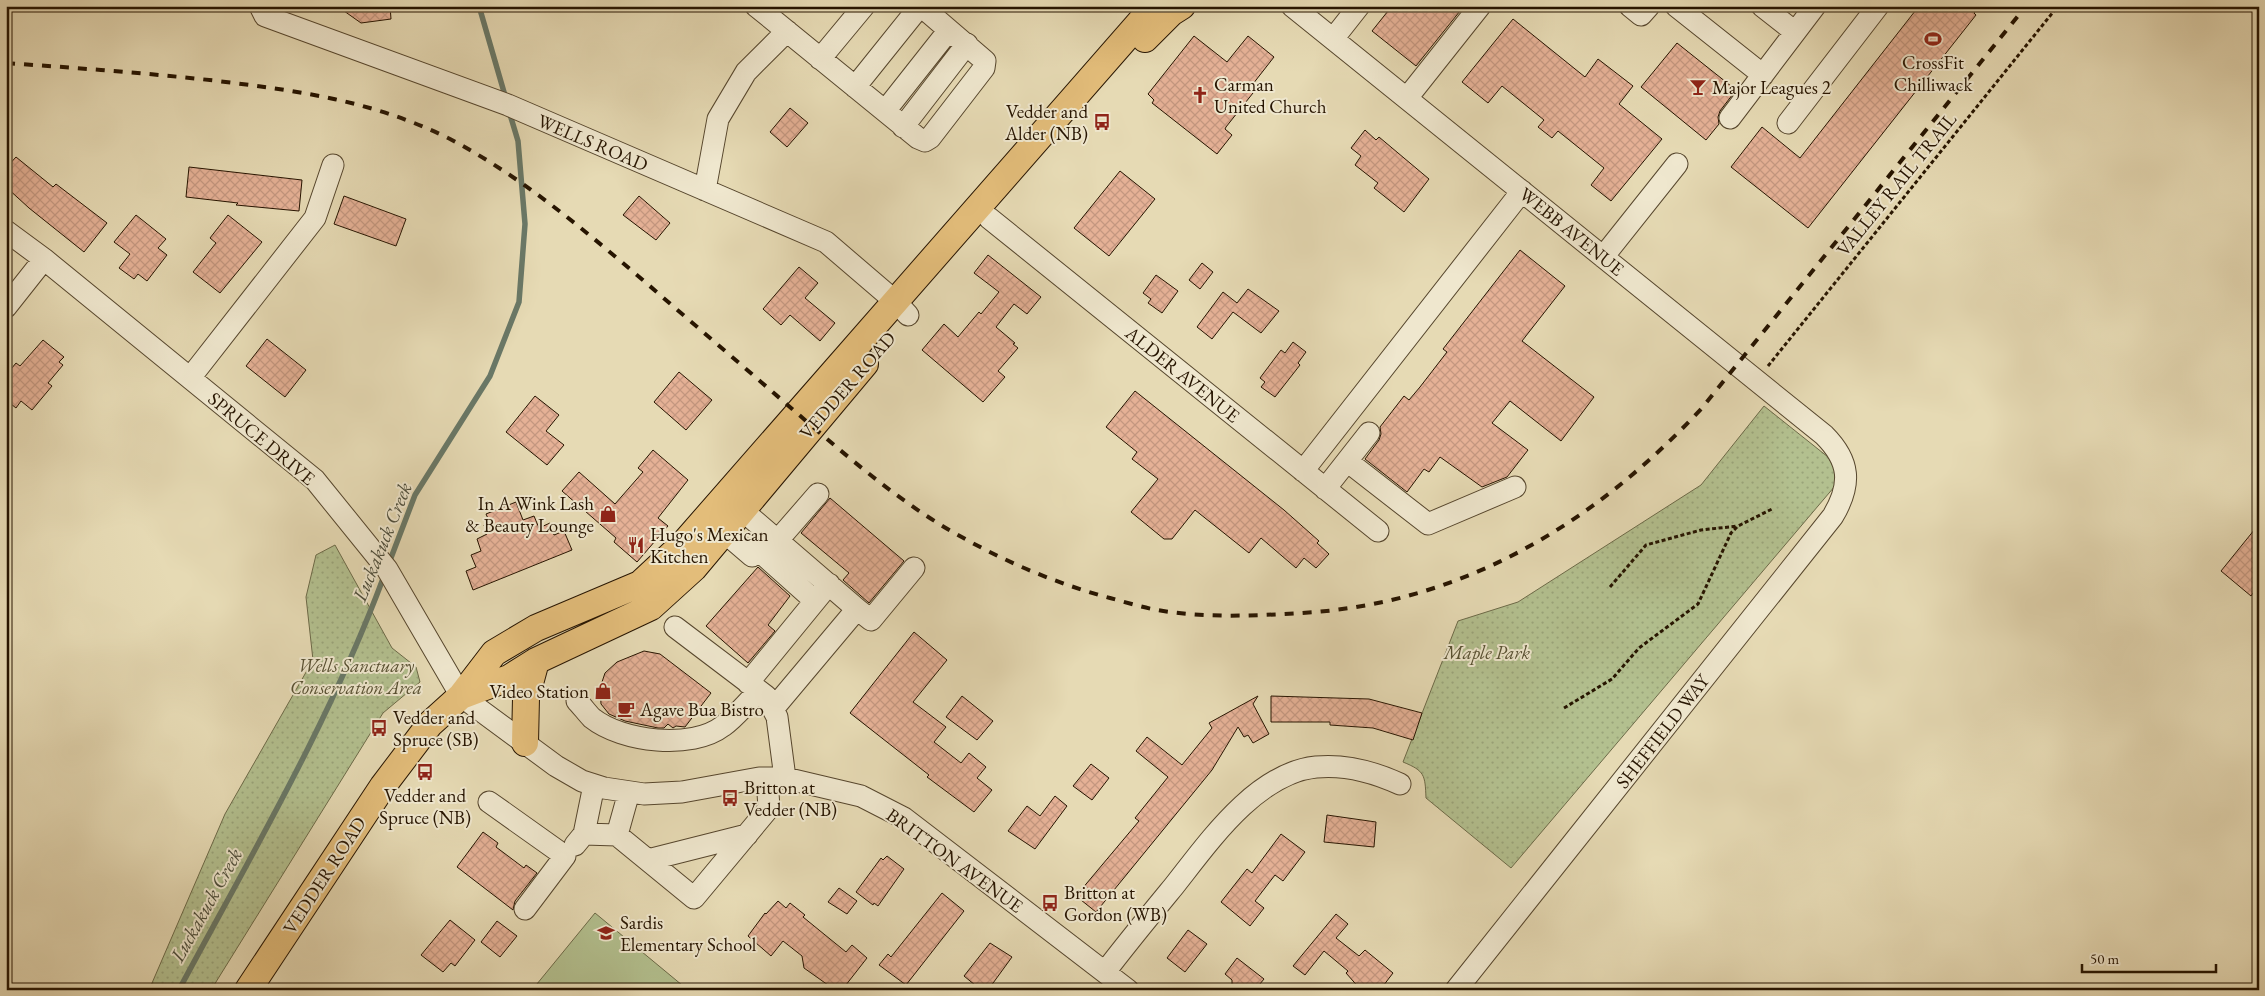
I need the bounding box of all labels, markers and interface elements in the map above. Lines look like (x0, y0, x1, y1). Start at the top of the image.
sports icon: CrossFit Chilliwack (1923, 29, 1943, 49)
place label: CrossFit Chilliwack (1894, 50, 1973, 97)
place label: Carman United Church (1214, 72, 1327, 119)
place label: Major Leagues 2 (1712, 75, 1831, 100)
bar icon: Major Leagues 2 (1688, 77, 1708, 97)
church icon: Carman United Church (1190, 85, 1210, 105)
place label: Vedder and Alder (NB) (1004, 99, 1088, 146)
street label: VALLEY RAIL TRAIL (1831, 107, 1962, 261)
street label: WELLS ROAD (534, 108, 652, 177)
bus stop icon: Vedder and Alder (NB) (1092, 112, 1112, 132)
street label: WEBB AVENUE (1514, 181, 1629, 282)
street label: ALDER AVENUE (1119, 320, 1245, 428)
street label: VEDDER ROAD (794, 326, 901, 445)
street label: SPRUCE DRIVE (203, 386, 321, 491)
water label: Luckakuck Creek (346, 479, 418, 606)
place label: In A Wink Lash & Beauty Lounge (465, 491, 594, 538)
shop icon: In A Wink Lash & Beauty Lounge (598, 504, 618, 524)
place label: Hugo's Mexican Kitchen (650, 522, 769, 569)
restaurant icon: Hugo's Mexican Kitchen (626, 535, 646, 555)
park label: Maple Park (1443, 640, 1531, 665)
park label: Wells Sanctuary Conservation Area (290, 653, 422, 700)
street label: SHEFFIELD WAY (1610, 668, 1715, 794)
place label: Video Station (489, 679, 589, 704)
shop icon: Video Station (593, 681, 613, 701)
place label: Agave Bua Bistro (639, 697, 764, 722)
cafe icon: Agave Bua Bistro (616, 699, 636, 719)
place label: Vedder and Spruce (SB) (393, 705, 479, 752)
bus stop icon: Vedder and Spruce (SB) (369, 718, 389, 738)
bus stop icon: Vedder and Spruce (NB) (415, 762, 435, 782)
place label: Britton at Vedder (NB) (744, 775, 837, 822)
place label: Vedder and Spruce (NB) (379, 783, 471, 830)
bus stop icon: Britton at Vedder (NB) (720, 788, 740, 808)
street label: BRITTON AVENUE (881, 802, 1028, 919)
street label: VEDDER ROAD (277, 812, 372, 939)
water label: Luckakuck Creek (164, 844, 248, 967)
place label: Britton at Gordon (WB) (1064, 880, 1167, 927)
bus stop icon: Britton at Gordon (WB) (1040, 893, 1060, 913)
place label: Sardis Elementary School (620, 910, 757, 957)
school or university icon: Sardis Elementary School (596, 923, 616, 943)
scale bar (2082, 941, 2216, 973)
text: 50 m (2090, 949, 2119, 968)

